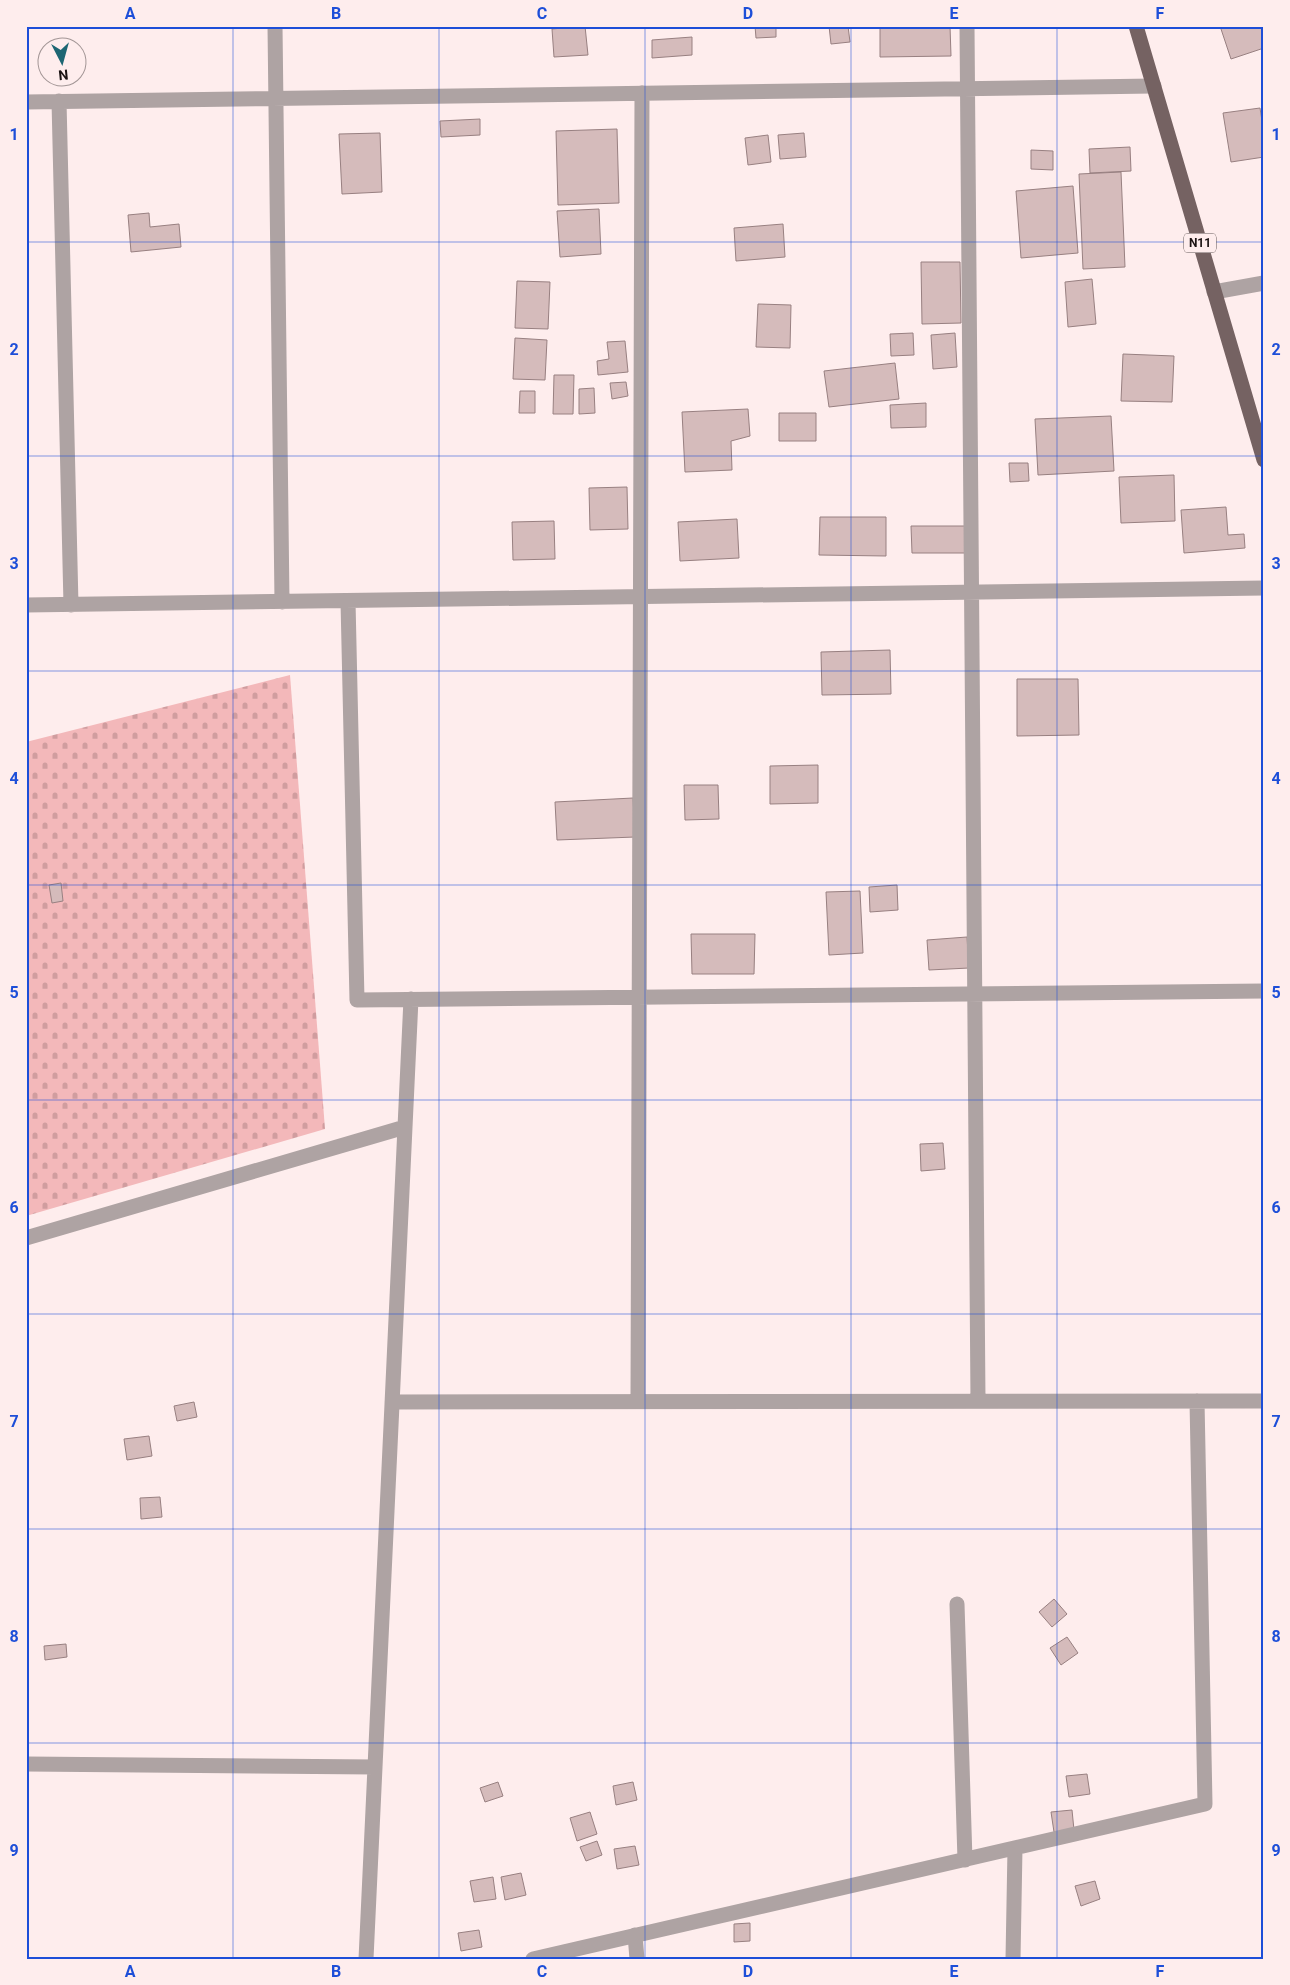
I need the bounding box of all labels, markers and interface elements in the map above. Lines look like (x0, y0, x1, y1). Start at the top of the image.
text: A (125, 4, 136, 23)
text: B (331, 4, 341, 23)
text: C (537, 4, 547, 23)
text: D (743, 4, 753, 23)
text: E (950, 4, 959, 23)
text: F (1156, 4, 1165, 23)
north arrow (38, 38, 88, 88)
text: N (58, 66, 69, 83)
text: 1 (9, 125, 19, 144)
text: 1 (1271, 125, 1281, 144)
road number: N11 (1184, 234, 1216, 252)
text: 2 (9, 340, 19, 359)
text: 2 (1271, 340, 1281, 359)
text: 3 (9, 554, 19, 573)
text: 3 (1271, 554, 1281, 573)
text: 4 (9, 769, 19, 788)
text: 4 (1271, 769, 1281, 788)
text: 5 (9, 983, 19, 1002)
text: 5 (1271, 983, 1281, 1002)
text: 6 (9, 1198, 19, 1217)
text: 6 (1271, 1198, 1281, 1217)
text: 7 (9, 1412, 19, 1431)
text: 7 (1271, 1412, 1281, 1431)
text: 8 (9, 1627, 19, 1646)
text: 8 (1271, 1627, 1281, 1646)
text: 9 (9, 1841, 19, 1860)
text: 9 (1271, 1841, 1281, 1860)
text: A (125, 1962, 136, 1981)
text: B (331, 1962, 341, 1981)
text: C (537, 1962, 547, 1981)
text: D (743, 1962, 753, 1981)
text: E (950, 1962, 959, 1981)
text: F (1156, 1962, 1165, 1981)

